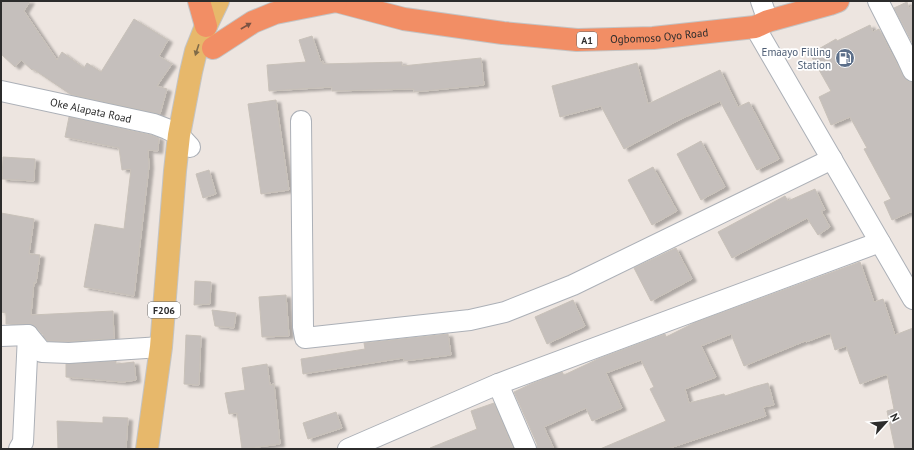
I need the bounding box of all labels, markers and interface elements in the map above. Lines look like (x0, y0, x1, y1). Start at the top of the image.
one-way arrow (240, 23, 252, 30)
street label: Ogbomoso Oyo Road (610, 25, 709, 46)
road number: A1 (577, 32, 597, 48)
one-way arrow (194, 44, 200, 56)
place label: Emaayo Filling Station (761, 45, 831, 72)
fuel station icon: Emaayo Filling Station (834, 47, 856, 69)
street label: Oke Alapata Road (49, 95, 133, 126)
road number: F206 (148, 302, 180, 318)
north arrow (866, 402, 906, 442)
text: N (887, 411, 903, 424)

